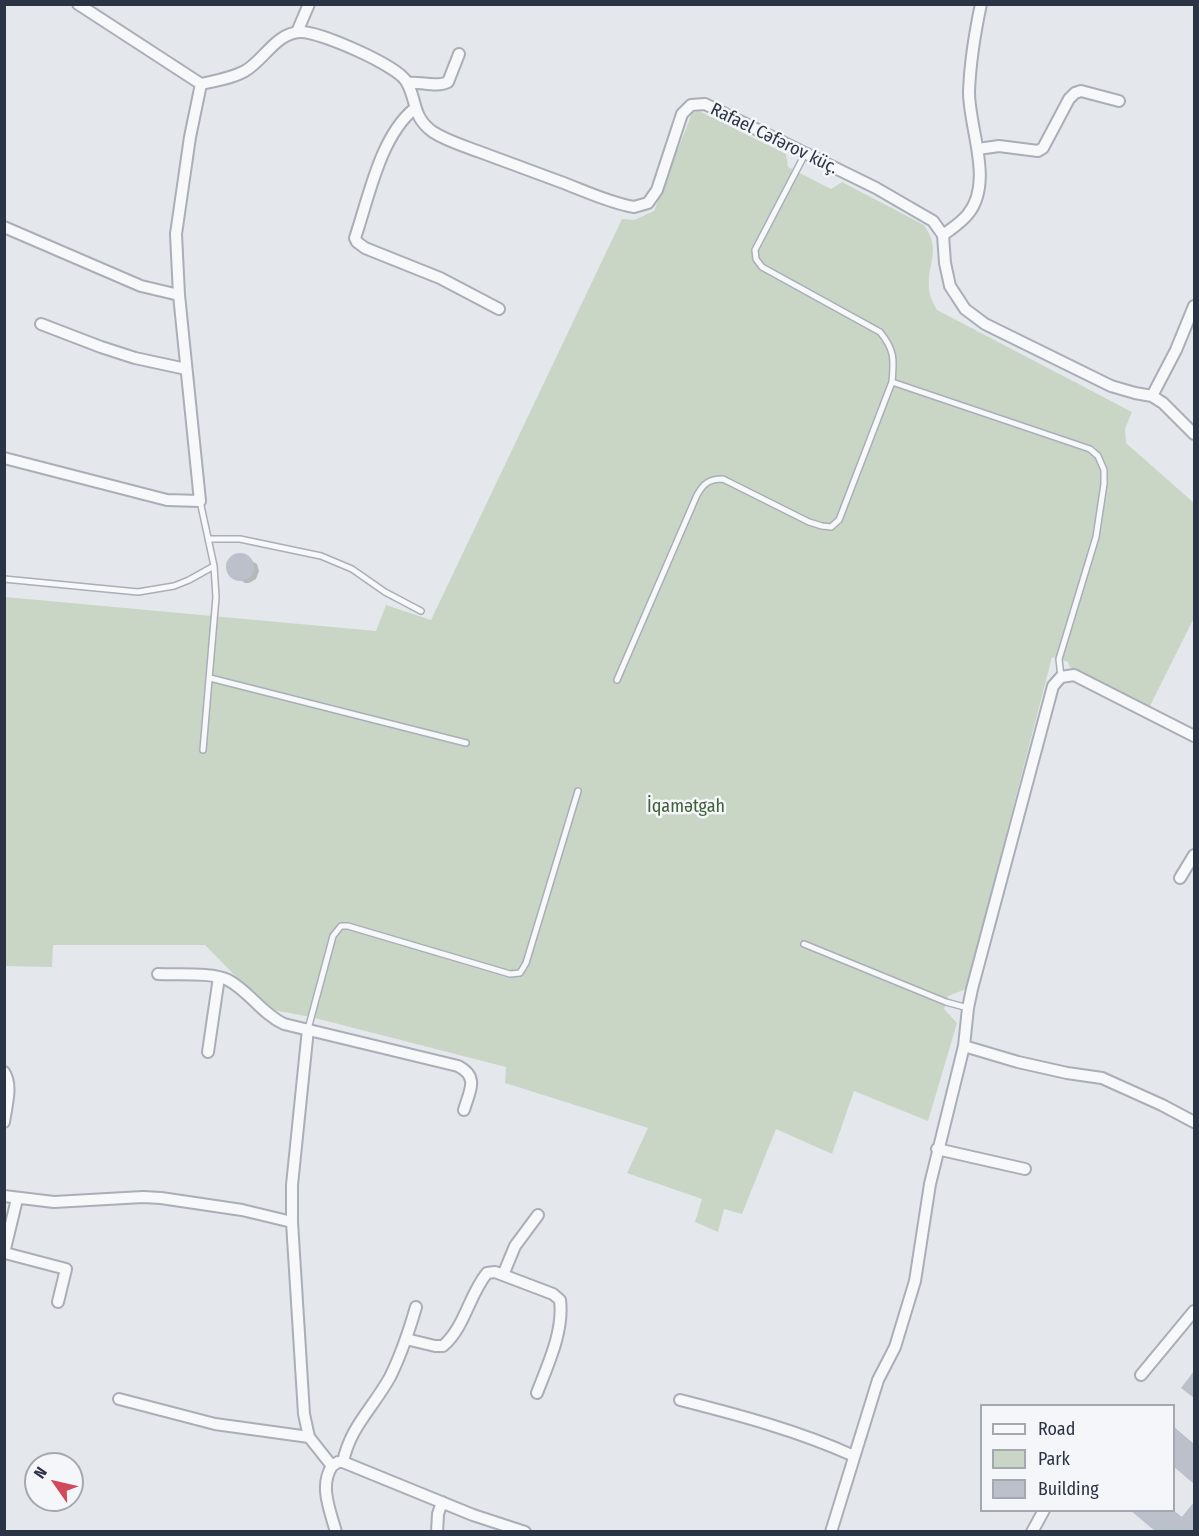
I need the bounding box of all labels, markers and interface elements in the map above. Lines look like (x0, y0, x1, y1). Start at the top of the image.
street label: Rafael Cəfərov küç. (707, 99, 841, 179)
park label: İqamətgah (647, 796, 725, 818)
legend (980, 1404, 1175, 1512)
text: Road (1038, 1418, 1075, 1440)
text: Park (1038, 1448, 1070, 1470)
north arrow (24, 1452, 84, 1512)
text: N (30, 1463, 51, 1482)
text: Building (1038, 1478, 1099, 1500)

